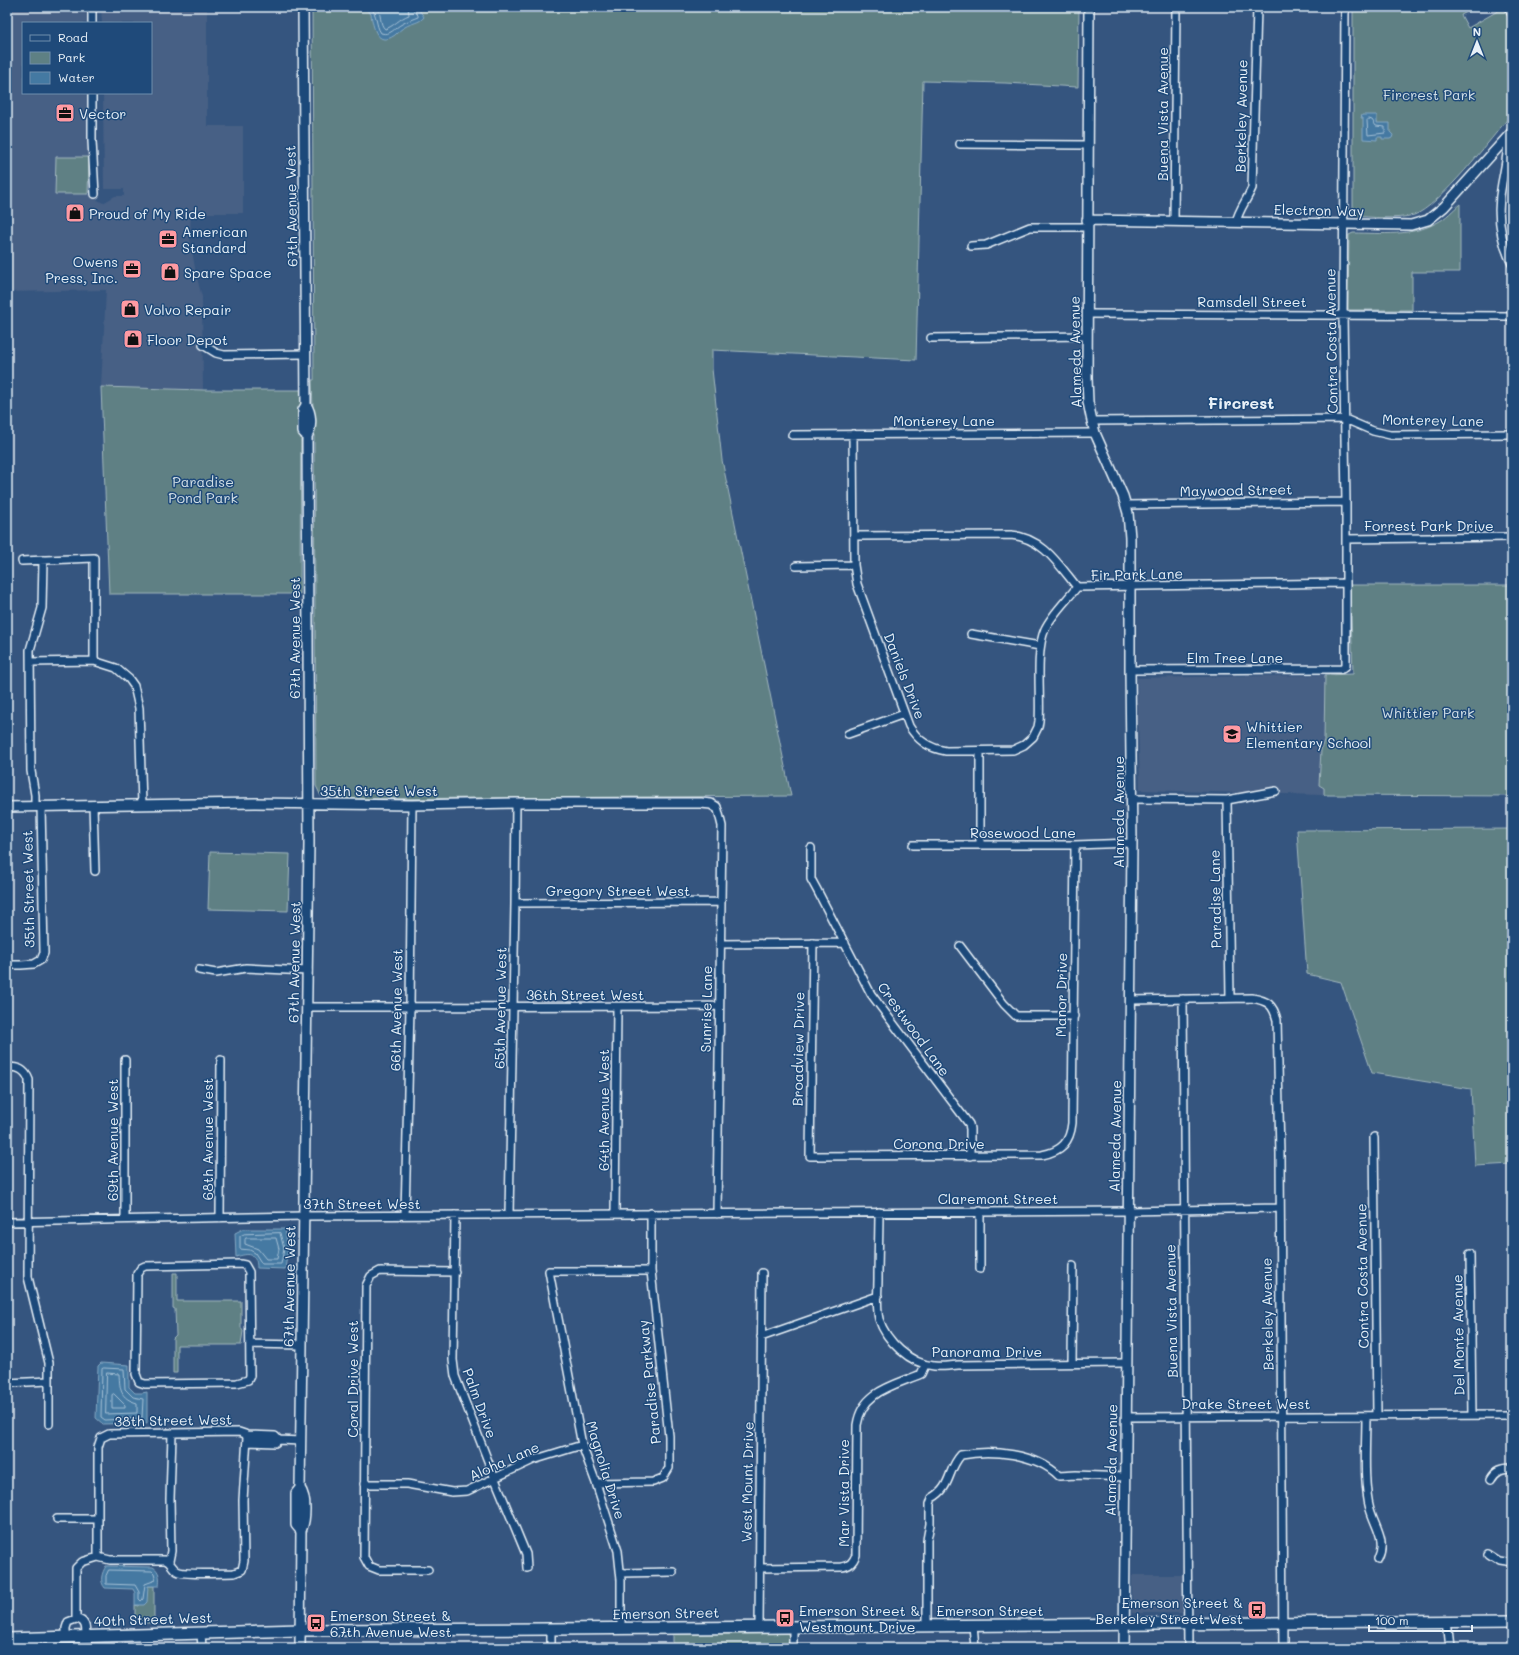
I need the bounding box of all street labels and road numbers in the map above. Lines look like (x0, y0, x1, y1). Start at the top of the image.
street label: Buena Vista Avenue (1153, 47, 1172, 181)
street label: Berkeley Avenue (1231, 59, 1251, 173)
street label: 67th Avenue West (280, 145, 302, 267)
street label: Electron Way (1274, 200, 1364, 220)
street label: Contra Costa Avenue (1320, 268, 1342, 414)
street label: Ramsdell Street (1197, 292, 1307, 311)
street label: Alameda Avenue (1065, 296, 1085, 408)
street label: Monterey Lane (1382, 410, 1484, 430)
street label: Monterey Lane (893, 411, 995, 430)
street label: Maywood Street (1180, 480, 1292, 500)
street label: Forrest Park Drive (1364, 516, 1494, 535)
street label: Fir Park Lane (1091, 564, 1183, 584)
street label: 67th Avenue West (285, 577, 304, 699)
street label: Daniels Drive (880, 630, 930, 722)
street label: Elm Tree Lane (1187, 648, 1283, 667)
street label: Alameda Avenue (1109, 756, 1128, 868)
street label: 35th Street West (320, 781, 438, 800)
street label: Rosewood Lane (970, 823, 1076, 842)
street label: 35th Street West (17, 830, 39, 948)
street label: Paradise Lane (1205, 850, 1225, 948)
street label: Gregory Street West (546, 881, 690, 900)
street label: 67th Avenue West (283, 901, 305, 1023)
street label: 65th Avenue West (489, 947, 511, 1069)
street label: 66th Avenue West (385, 949, 407, 1071)
street label: Manor Drive (1051, 953, 1071, 1037)
street label: Sunrise Lane (696, 965, 716, 1053)
street label: Crestwood Lane (873, 978, 955, 1080)
street label: 36th Street West (526, 985, 644, 1004)
street label: Broadview Drive (788, 992, 808, 1106)
street label: 64th Avenue West (594, 1049, 613, 1171)
street label: 68th Avenue West (198, 1078, 217, 1200)
street label: 69th Avenue West (103, 1079, 122, 1201)
street label: Alameda Avenue (1105, 1080, 1125, 1192)
street label: Corona Drive (893, 1134, 985, 1153)
street label: Claremont Street (938, 1189, 1058, 1208)
street label: 37th Street West (303, 1194, 421, 1213)
street label: Contra Costa Avenue (1351, 1203, 1373, 1349)
street label: 67th Avenue West (278, 1225, 300, 1347)
street label: Buena Vista Avenue (1160, 1244, 1182, 1378)
street label: Berkeley Avenue (1257, 1257, 1277, 1371)
street label: Del Monte Avenue (1447, 1274, 1469, 1396)
street label: Paradise Parkway (633, 1319, 665, 1445)
street label: Coral Drive West (343, 1320, 362, 1438)
street label: Panorama Drive (932, 1342, 1042, 1361)
street label: Palm Drive (459, 1365, 501, 1441)
street label: Drake Street West (1182, 1394, 1310, 1413)
street label: Alameda Avenue (1101, 1404, 1121, 1516)
street label: 38th Street West (114, 1409, 232, 1431)
street label: Magnolia Drive (582, 1418, 630, 1522)
street label: West Mount Drive (736, 1421, 758, 1543)
street label: Aloha Lane (466, 1437, 542, 1485)
street label: Mar Vista Drive (834, 1439, 853, 1547)
street label: Emerson Street (937, 1601, 1043, 1620)
street label: Emerson Street (612, 1603, 720, 1623)
street label: 40th Street West (94, 1607, 212, 1631)

